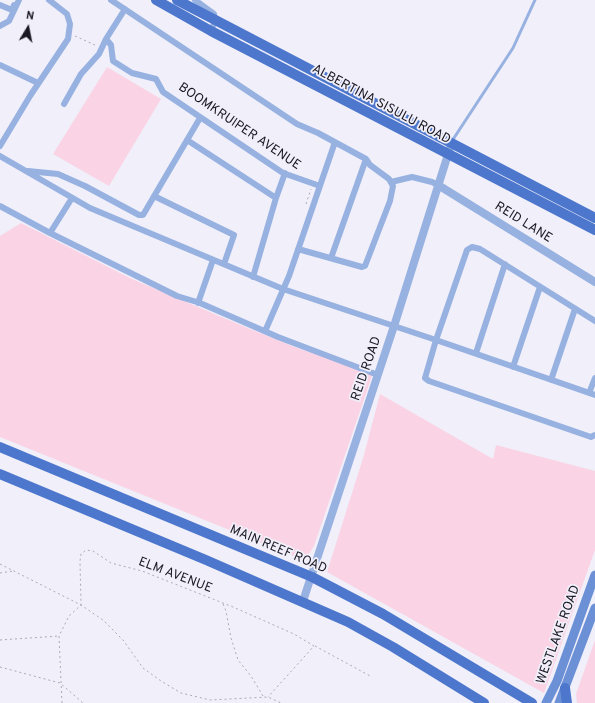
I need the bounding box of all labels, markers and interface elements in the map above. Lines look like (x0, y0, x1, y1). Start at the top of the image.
north arrow (8, 8, 48, 48)
text: N (25, 9, 35, 24)
street label: ALBERTINA SISULU ROAD (309, 62, 453, 148)
street label: BOOMKRUIPER AVENUE (175, 80, 303, 174)
street label: REID LANE (491, 199, 555, 247)
street label: REID ROAD (349, 335, 385, 403)
street label: MAIN REEF ROAD (227, 522, 329, 578)
street label: ELM AVENUE (136, 555, 214, 597)
street label: WESTLAKE ROAD (534, 583, 584, 687)

